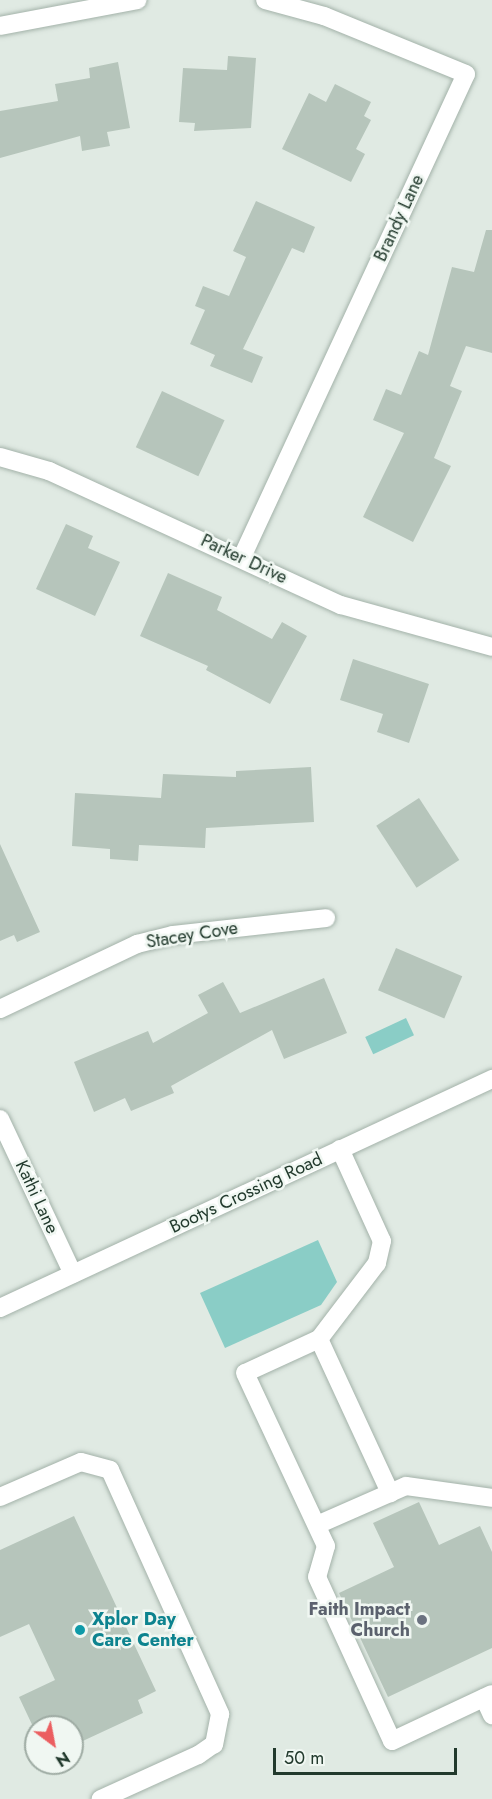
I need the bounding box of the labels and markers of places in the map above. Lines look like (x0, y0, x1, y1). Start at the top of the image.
place label: Faith Impact Church (309, 1599, 410, 1642)
place label: Xplor Day Care Center (92, 1609, 194, 1652)
marker: Faith Impact Church (415, 1613, 429, 1627)
marker: Xplor Day Care Center (73, 1623, 87, 1637)

